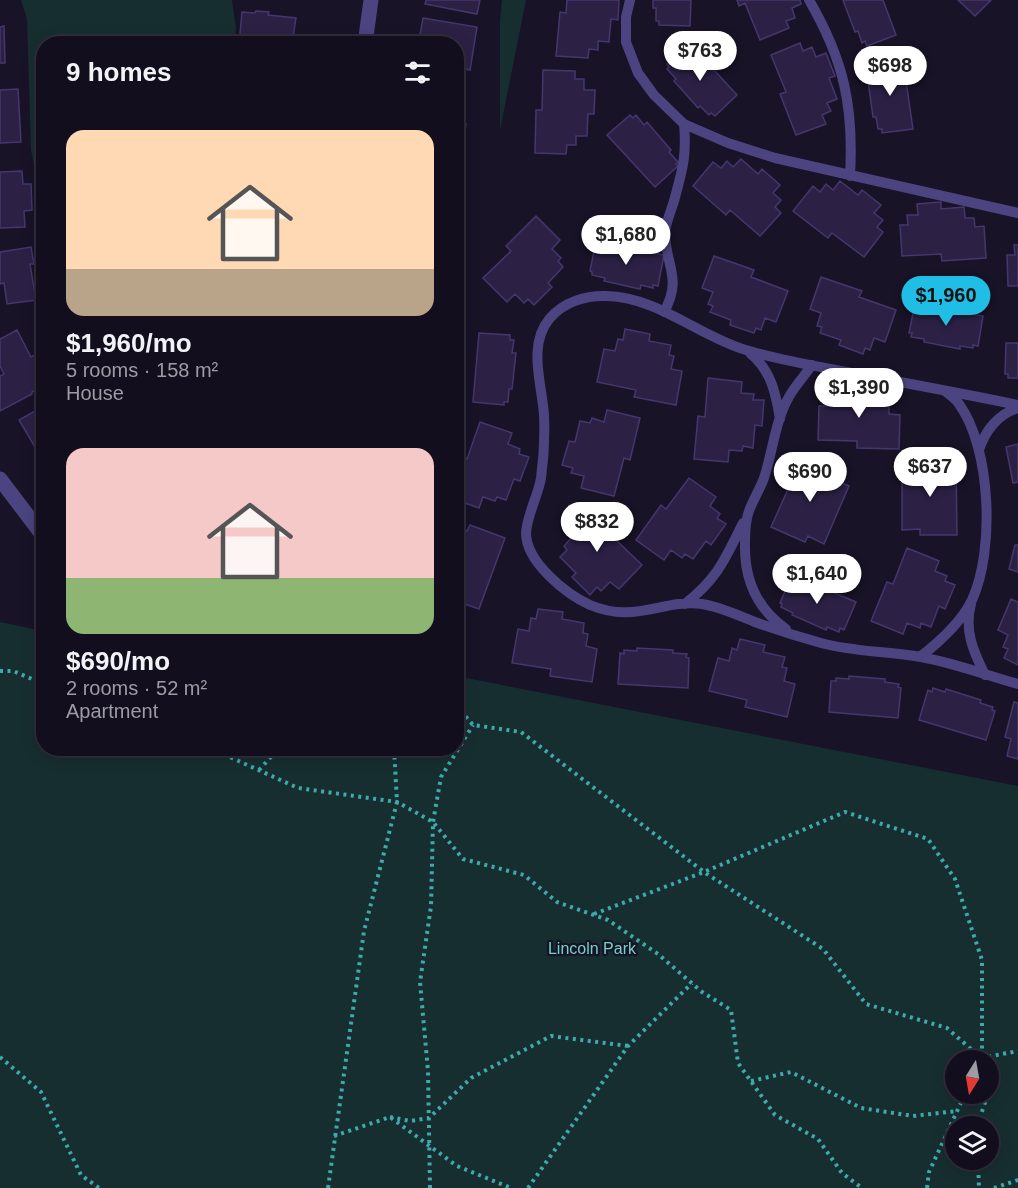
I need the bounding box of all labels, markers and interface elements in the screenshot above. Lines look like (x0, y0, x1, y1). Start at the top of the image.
pin: $763 (664, 31, 736, 82)
text: $763 (678, 39, 722, 61)
pin: $698 (854, 46, 926, 97)
text: $698 (868, 54, 912, 76)
icon: filters (401, 56, 434, 89)
text: 9 homes (66, 57, 172, 87)
icon: home (196, 169, 304, 277)
pin: $1,680 (577, 215, 675, 266)
text: $1,680 (595, 223, 657, 245)
pin: $1,960 (897, 276, 995, 327)
text: $1,960 (915, 284, 977, 306)
text: $1,960/mo (66, 328, 192, 358)
text: 5 rooms · 158 m² (66, 359, 218, 381)
pin: $1,390 (810, 368, 908, 419)
text: $1,390 (828, 376, 890, 398)
text: House (66, 382, 124, 404)
pin: $637 (894, 447, 966, 498)
pin: $690 (774, 452, 846, 503)
text: $637 (908, 455, 952, 477)
text: $690 (788, 460, 832, 482)
icon: home (196, 487, 304, 595)
pin: $832 (561, 502, 633, 553)
text: $832 (575, 510, 619, 532)
pin: $1,640 (768, 554, 866, 605)
text: $1,640 (786, 562, 848, 584)
text: $690/mo (66, 646, 170, 676)
text: 2 rooms · 52 m² (66, 677, 207, 699)
text: Apartment (66, 700, 158, 722)
park label: Lincoln Park (548, 940, 637, 957)
north arrow (945, 1050, 999, 1104)
map controls (945, 1050, 999, 1170)
button: layers (945, 1116, 999, 1170)

